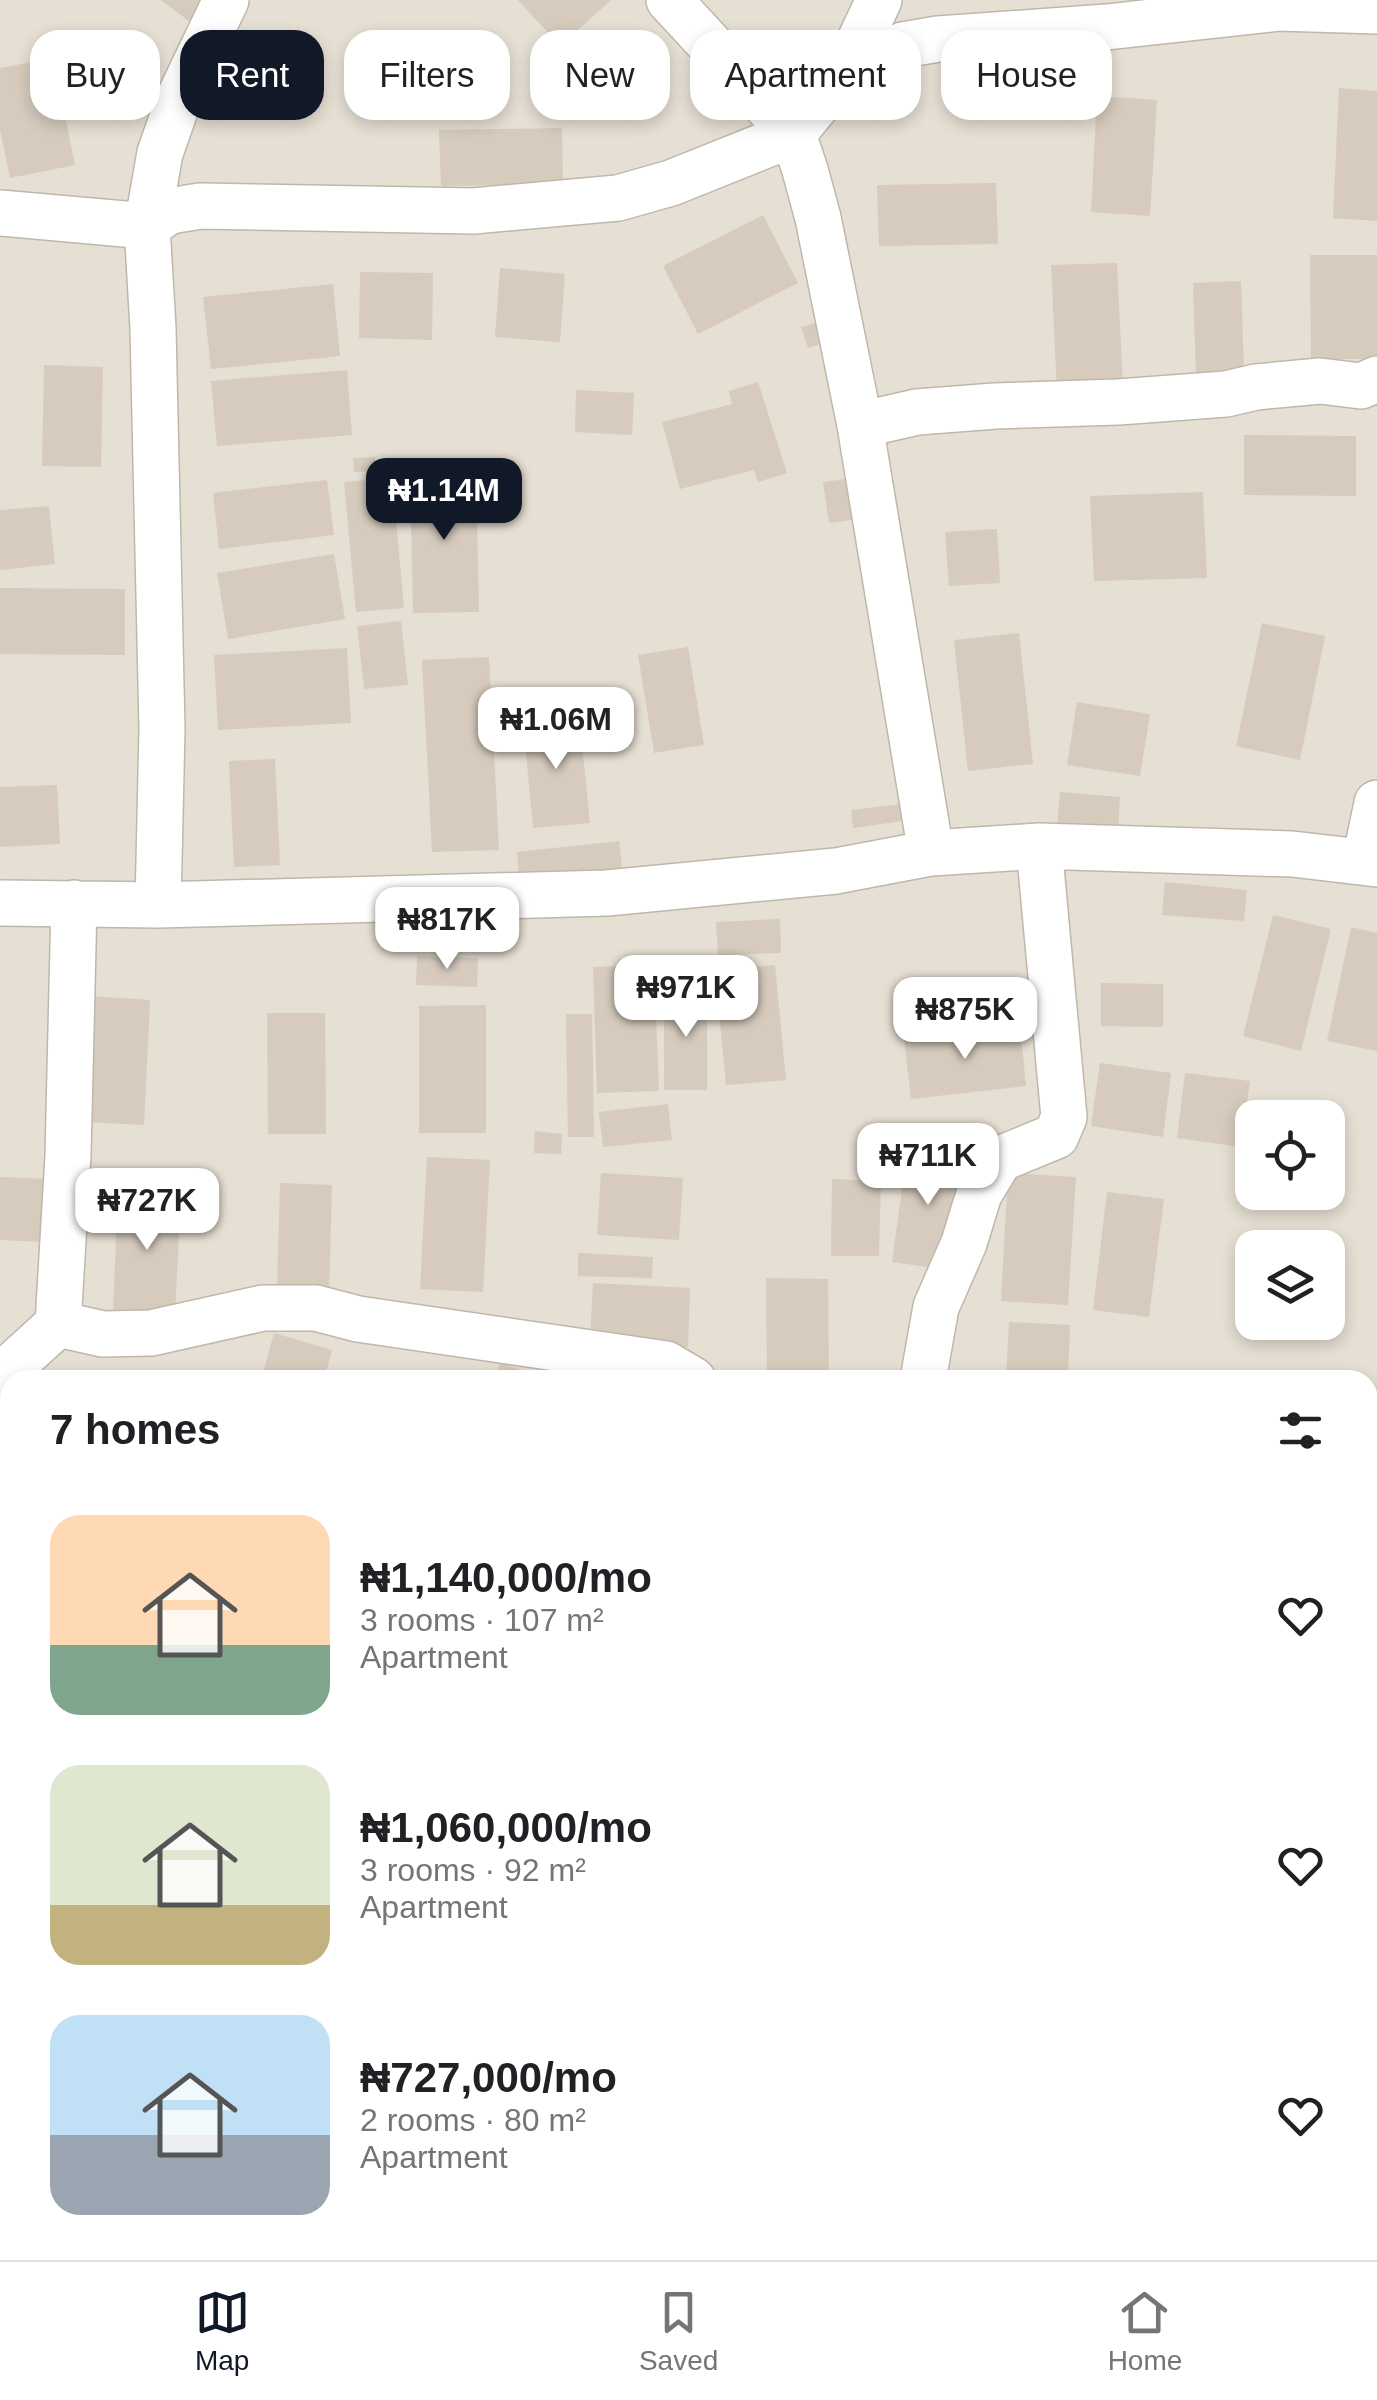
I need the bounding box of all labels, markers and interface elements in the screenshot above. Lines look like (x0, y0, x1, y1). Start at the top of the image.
chip: Buy (30, 30, 160, 120)
chip: Rent (180, 30, 324, 120)
chip: Filters (344, 30, 510, 120)
chip: New (530, 30, 670, 120)
chip: Apartment (690, 30, 921, 120)
chip: House (941, 30, 1112, 120)
pin: ₦1.14M (363, 458, 525, 543)
text: ₦1.14M (388, 472, 500, 508)
pin: ₦1.06M (475, 687, 637, 772)
text: ₦1.06M (500, 701, 612, 737)
pin: ₦817K (377, 887, 517, 972)
text: ₦817K (397, 901, 497, 937)
pin: ₦971K (616, 955, 756, 1040)
text: ₦971K (636, 969, 736, 1005)
pin: ₦875K (895, 977, 1035, 1062)
text: ₦875K (915, 991, 1015, 1027)
map controls (1235, 1100, 1345, 1340)
button: locate (1235, 1100, 1345, 1210)
pin: ₦711K (858, 1123, 998, 1208)
text: ₦711K (879, 1137, 977, 1173)
pin: ₦727K (77, 1168, 217, 1253)
text: ₦727K (97, 1182, 197, 1218)
button: layers (1235, 1230, 1345, 1340)
icon: filters (1273, 1403, 1328, 1458)
text: 7 homes (50, 1406, 220, 1453)
text: ₦1,140,000/mo (360, 1554, 652, 1601)
icon: home (130, 1555, 250, 1675)
icon: heart (1273, 1588, 1328, 1643)
text: 3 rooms · 107 m² (360, 1602, 604, 1638)
text: Apartment (360, 1639, 508, 1675)
text: ₦1,060,000/mo (360, 1804, 652, 1851)
icon: home (130, 1805, 250, 1925)
icon: heart (1273, 1838, 1328, 1893)
text: 3 rooms · 92 m² (360, 1852, 586, 1888)
text: Apartment (360, 1889, 508, 1925)
text: ₦727,000/mo (360, 2054, 617, 2101)
icon: home (130, 2055, 250, 2175)
icon: heart (1273, 2088, 1328, 2143)
text: 2 rooms · 80 m² (360, 2102, 586, 2138)
text: Apartment (360, 2139, 508, 2175)
tab: Map (195, 2285, 250, 2377)
tab: Saved (639, 2285, 718, 2377)
tab: Home (1108, 2285, 1182, 2377)

